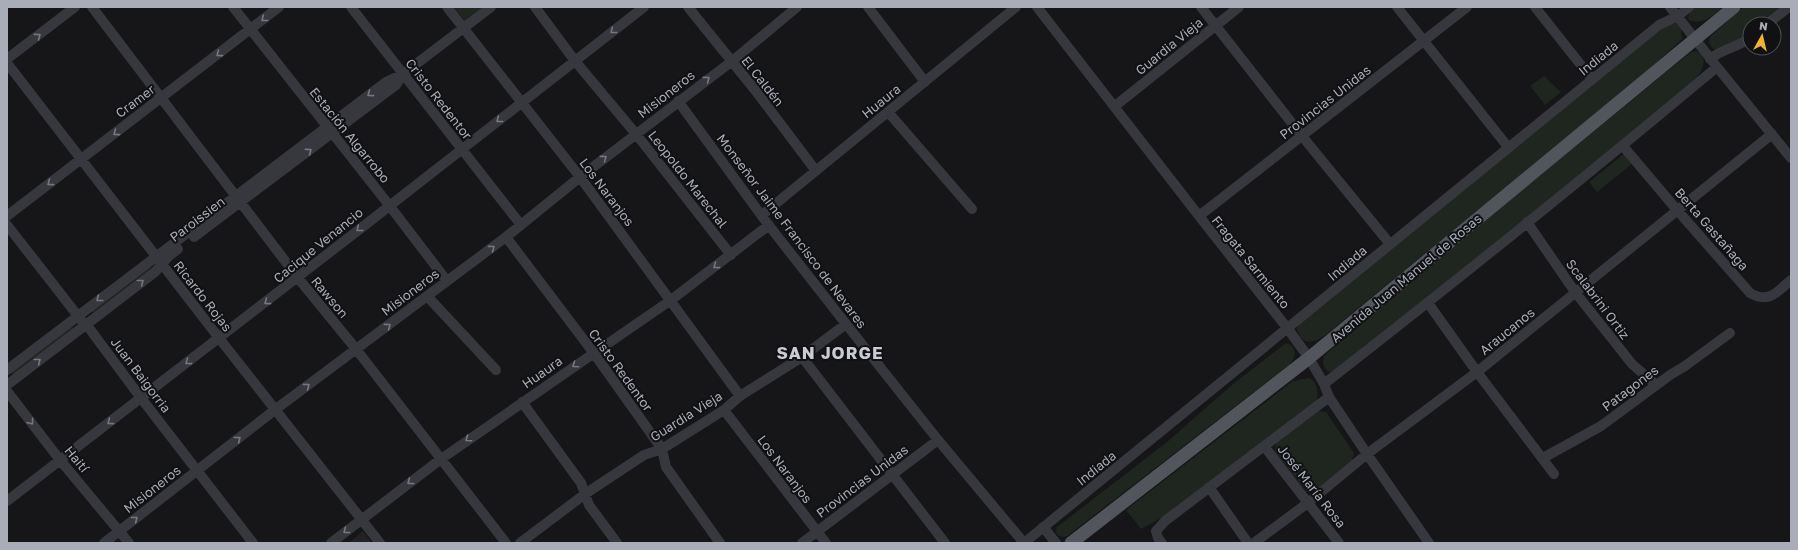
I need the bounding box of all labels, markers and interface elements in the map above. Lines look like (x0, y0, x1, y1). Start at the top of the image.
one-way arrow (262, 14, 269, 21)
street label: Guardia Vieja (1132, 14, 1206, 78)
north arrow (1742, 16, 1782, 56)
text: N (1758, 19, 1769, 33)
one-way arrow (611, 26, 618, 33)
one-way arrow (34, 33, 41, 40)
street label: Indiada (1575, 37, 1621, 79)
one-way arrow (217, 49, 224, 56)
street label: El Caldén (739, 53, 787, 109)
street label: Cristo Redentor (402, 55, 476, 143)
street label: Provincias Unidas (1276, 61, 1374, 142)
street label: Misioneros (634, 67, 698, 121)
one-way arrow (703, 77, 710, 84)
street label: Cramer (112, 81, 158, 121)
street label: Huaura (858, 81, 904, 121)
street label: Estación Algarrobo (307, 84, 394, 186)
one-way arrow (367, 89, 374, 97)
one-way arrow (497, 115, 504, 122)
street label: Leopoldo Marechal (645, 127, 731, 231)
one-way arrow (113, 128, 120, 135)
street label: Monseñor Jaime Francisco de Nevares (714, 131, 870, 331)
one-way arrow (305, 148, 312, 155)
street label: Los Naranjos (576, 155, 638, 229)
one-way arrow (600, 156, 607, 163)
one-way arrow (47, 178, 54, 186)
street label: Berta Gastañaga (1672, 185, 1752, 273)
street label: Paroissien (166, 193, 228, 245)
street label: Cacique Venancio (270, 204, 366, 286)
street label: Avenida Juan Manuel de Rosas (1327, 210, 1485, 346)
street label: Fragata Sarmiento (1209, 212, 1294, 312)
one-way arrow (356, 225, 363, 232)
street label: Indiada (1324, 242, 1370, 284)
one-way arrow (487, 246, 494, 253)
street label: Scalabrini Ortiz (1563, 256, 1633, 342)
street label: Ricardo Rojas (171, 258, 236, 334)
one-way arrow (713, 261, 720, 268)
street label: Misioneros (378, 265, 442, 319)
street label: Rawson (308, 273, 352, 321)
one-way arrow (137, 279, 144, 287)
one-way arrow (96, 294, 103, 301)
one-way arrow (264, 297, 271, 304)
street label: Araucanos (1476, 304, 1538, 358)
one-way arrow (383, 324, 390, 331)
street label: Cristo Redentor (586, 326, 656, 414)
street label: Juan Baigorria (108, 334, 174, 416)
district label: SAN JORGE (776, 342, 884, 363)
street label: Huaura (519, 352, 565, 392)
one-way arrow (186, 357, 193, 364)
one-way arrow (33, 359, 40, 366)
one-way arrow (572, 360, 579, 368)
street label: Patagones (1599, 362, 1661, 414)
one-way arrow (303, 384, 310, 391)
street label: Guardia Vieja (647, 388, 725, 444)
one-way arrow (26, 417, 33, 424)
one-way arrow (108, 417, 115, 424)
street label: Los Naranjos (754, 432, 816, 506)
one-way arrow (466, 434, 473, 441)
one-way arrow (233, 437, 240, 444)
street label: Provincias Unidas (813, 441, 911, 521)
street label: José María Rosa (1275, 441, 1349, 531)
street label: Haití (62, 443, 93, 477)
street label: Indiada (1073, 447, 1119, 489)
street label: Misioneros (120, 462, 184, 516)
one-way arrow (407, 478, 414, 485)
one-way arrow (130, 517, 137, 524)
one-way arrow (344, 527, 351, 534)

